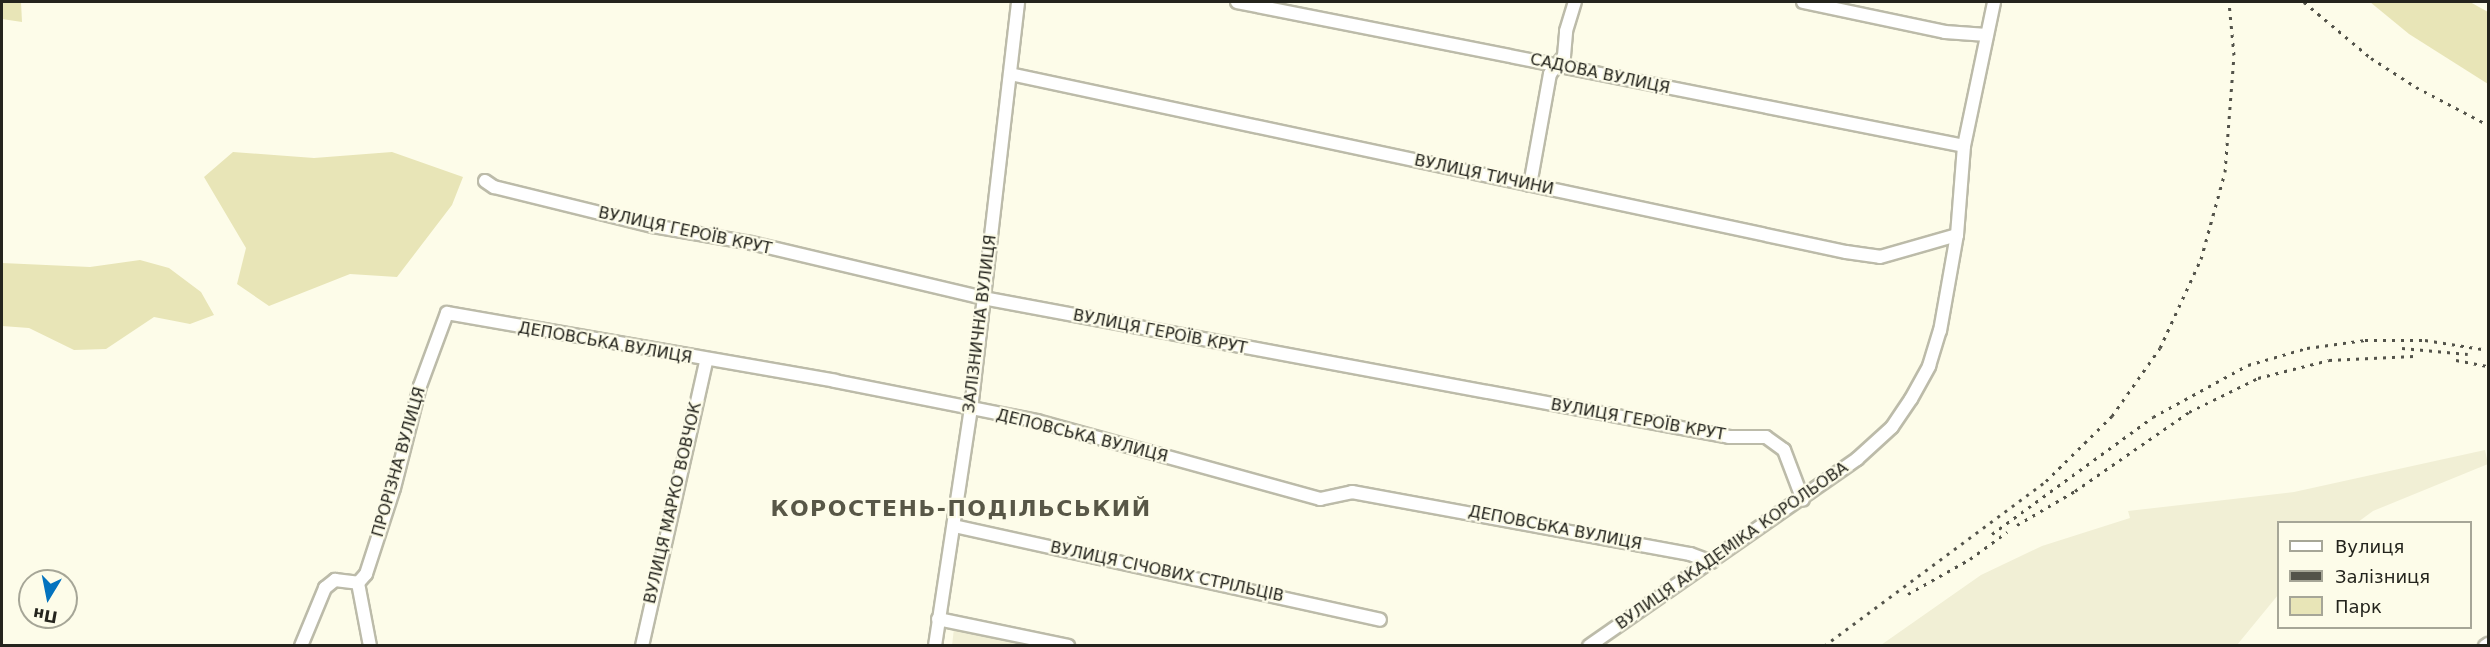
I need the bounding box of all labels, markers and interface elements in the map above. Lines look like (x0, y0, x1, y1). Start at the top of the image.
street label: САДОВА ВУЛИЦЯ (1528, 50, 1672, 98)
street label: ВУЛИЦЯ ТИЧИНИ (1413, 151, 1555, 199)
street label: ВУЛИЦЯ ГЕРОЇВ КРУТ (597, 203, 773, 259)
street label: ЗАЛІЗНИЧНА ВУЛИЦЯ (960, 234, 1000, 414)
street label: ВУЛИЦЯ ГЕРОЇВ КРУТ (1071, 306, 1249, 358)
street label: ДЕПОВСЬКА ВУЛИЦЯ (517, 318, 693, 368)
street label: ПРОРІЗНА ВУЛИЦЯ (368, 385, 430, 539)
street label: ВУЛИЦЯ ГЕРОЇВ КРУТ (1549, 395, 1727, 445)
street label: ВУЛИЦЯ МАРКО ВОВЧОК (640, 400, 706, 606)
street label: ДЕПОВСЬКА ВУЛИЦЯ (994, 405, 1170, 467)
street label: ВУЛИЦЯ АКАДЕМІКА КОРОЛЬОВА (1612, 458, 1852, 634)
district label: КОРОСТЕНЬ-ПОДІЛЬСЬКИЙ (770, 496, 1152, 522)
street label: ДЕПОВСЬКА ВУЛИЦЯ (1467, 502, 1643, 554)
legend (2277, 521, 2472, 629)
text: Вулиця (2335, 536, 2404, 557)
street label: ВУЛИЦЯ СІЧОВИХ СТРІЛЬЦІВ (1048, 538, 1286, 606)
text: Залізниця (2335, 566, 2430, 587)
north arrow (18, 569, 78, 629)
text: Парк (2335, 596, 2382, 617)
text: Пн (31, 604, 59, 627)

